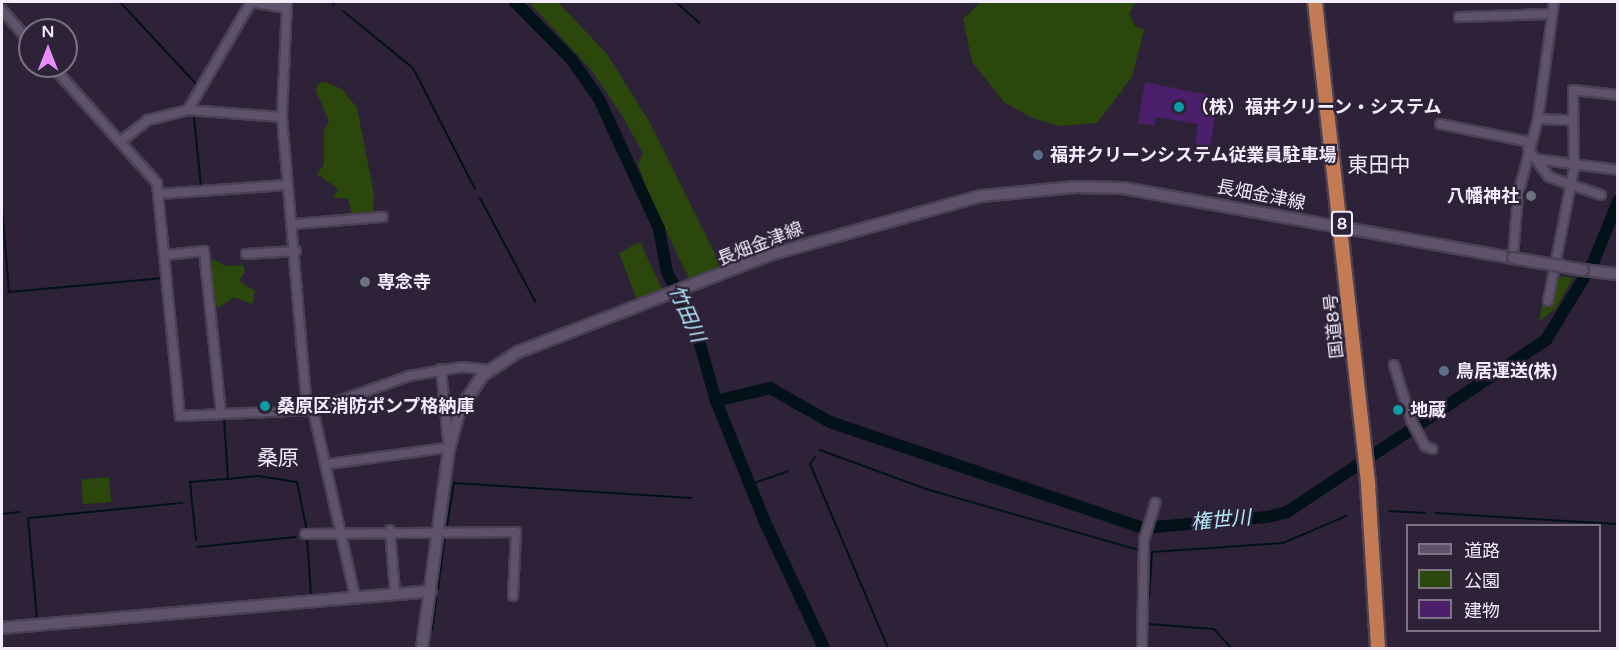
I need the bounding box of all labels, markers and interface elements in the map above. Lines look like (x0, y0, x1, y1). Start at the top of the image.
north arrow (18, 18, 78, 78)
text: N (42, 22, 54, 42)
place label: （株）福井クリーン・システム (1191, 96, 1443, 118)
marker: （株）福井クリーン・システム (1172, 100, 1186, 114)
place label: 福井クリーンシステム従業員駐車場 (1050, 144, 1338, 166)
marker: 福井クリーンシステム従業員駐車場 (1031, 148, 1045, 162)
district label: 東田中 (1348, 153, 1410, 179)
street label: 長畑金津線 (1215, 176, 1307, 214)
place label: 八幡神社 (1447, 185, 1519, 207)
marker: 八幡神社 (1524, 189, 1538, 203)
road number: 8 (1330, 211, 1354, 237)
street label: 長畑金津線 (714, 218, 806, 270)
place label: 専念寺 (377, 271, 431, 293)
marker: 専念寺 (358, 275, 372, 289)
water label: 竹田川 (663, 282, 709, 346)
street label: 国道8号 (1320, 292, 1348, 360)
place label: 鳥居運送(株) (1456, 360, 1557, 382)
marker: 鳥居運送(株) (1437, 364, 1451, 378)
place label: 桑原区消防ポンプ格納庫 (277, 395, 475, 417)
marker: 桑原区消防ポンプ格納庫 (258, 399, 272, 413)
place label: 地蔵 (1410, 399, 1446, 421)
marker: 地蔵 (1391, 403, 1405, 417)
district label: 桑原 (257, 446, 299, 472)
water label: 権世川 (1190, 506, 1252, 536)
legend (1406, 524, 1601, 632)
text: 道路 (1464, 540, 1500, 562)
text: 公園 (1464, 570, 1500, 592)
text: 建物 (1464, 600, 1500, 622)

